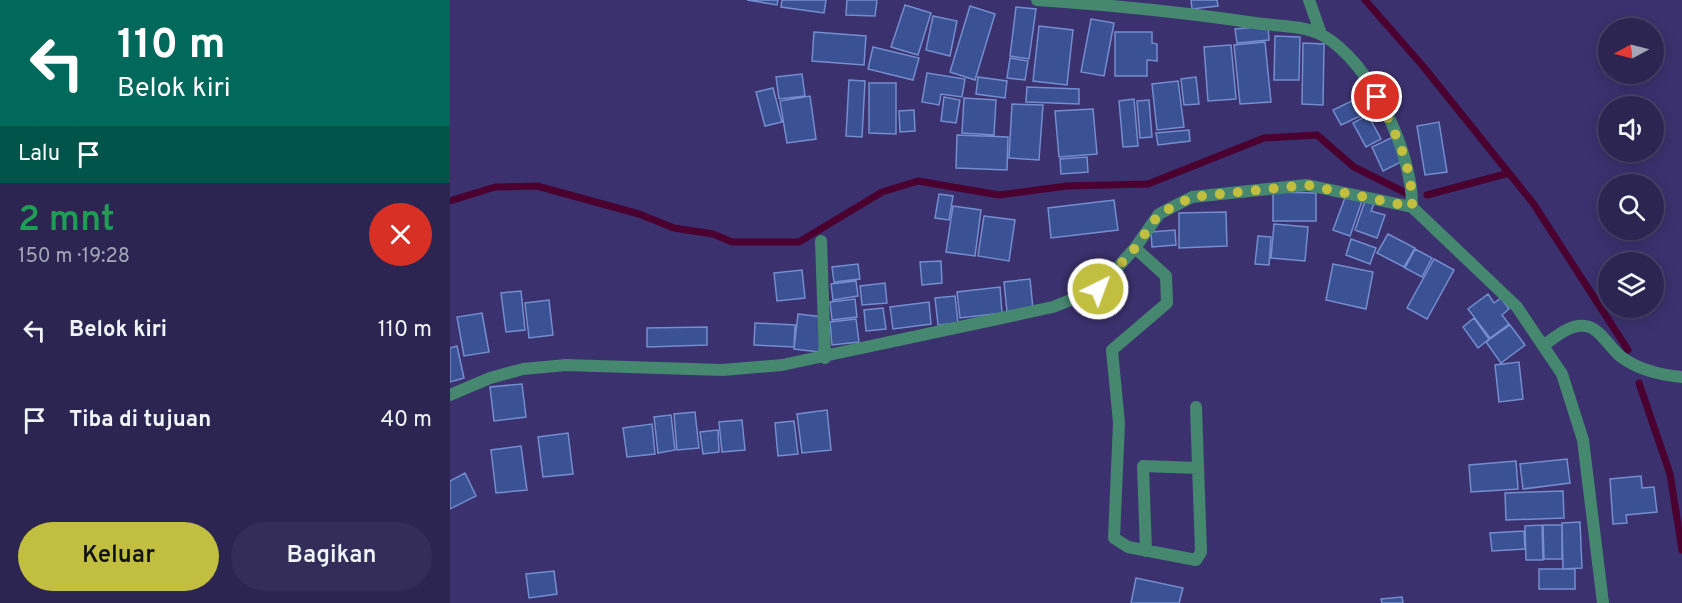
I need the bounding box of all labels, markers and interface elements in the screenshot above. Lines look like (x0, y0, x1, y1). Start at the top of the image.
north arrow (1598, 18, 1664, 84)
map controls (1598, 18, 1664, 318)
text: 110 m (117, 20, 226, 73)
icon: left (18, 24, 96, 102)
pin (1351, 71, 1402, 122)
text: Belok kiri (117, 72, 231, 106)
icon: arrive (1360, 80, 1393, 113)
button: sound (1598, 96, 1664, 162)
icon: arrive (72, 138, 105, 171)
text: Lalu (18, 141, 60, 168)
button: search (1598, 174, 1664, 240)
text: 2 mnt (18, 198, 115, 244)
button: close (369, 203, 432, 266)
text: 150 m · 19:28 (18, 244, 130, 270)
button: layers (1598, 252, 1664, 318)
position arrow (1066, 257, 1130, 321)
icon: left (18, 314, 51, 347)
text: Belok kiri (69, 317, 167, 344)
text: 110 m (378, 317, 432, 344)
icon: arrive (18, 404, 51, 437)
text: Tiba di tujuan (69, 407, 211, 434)
text: 40 m (380, 407, 432, 434)
button: Keluar (18, 522, 219, 591)
button: Bagikan (231, 522, 432, 591)

